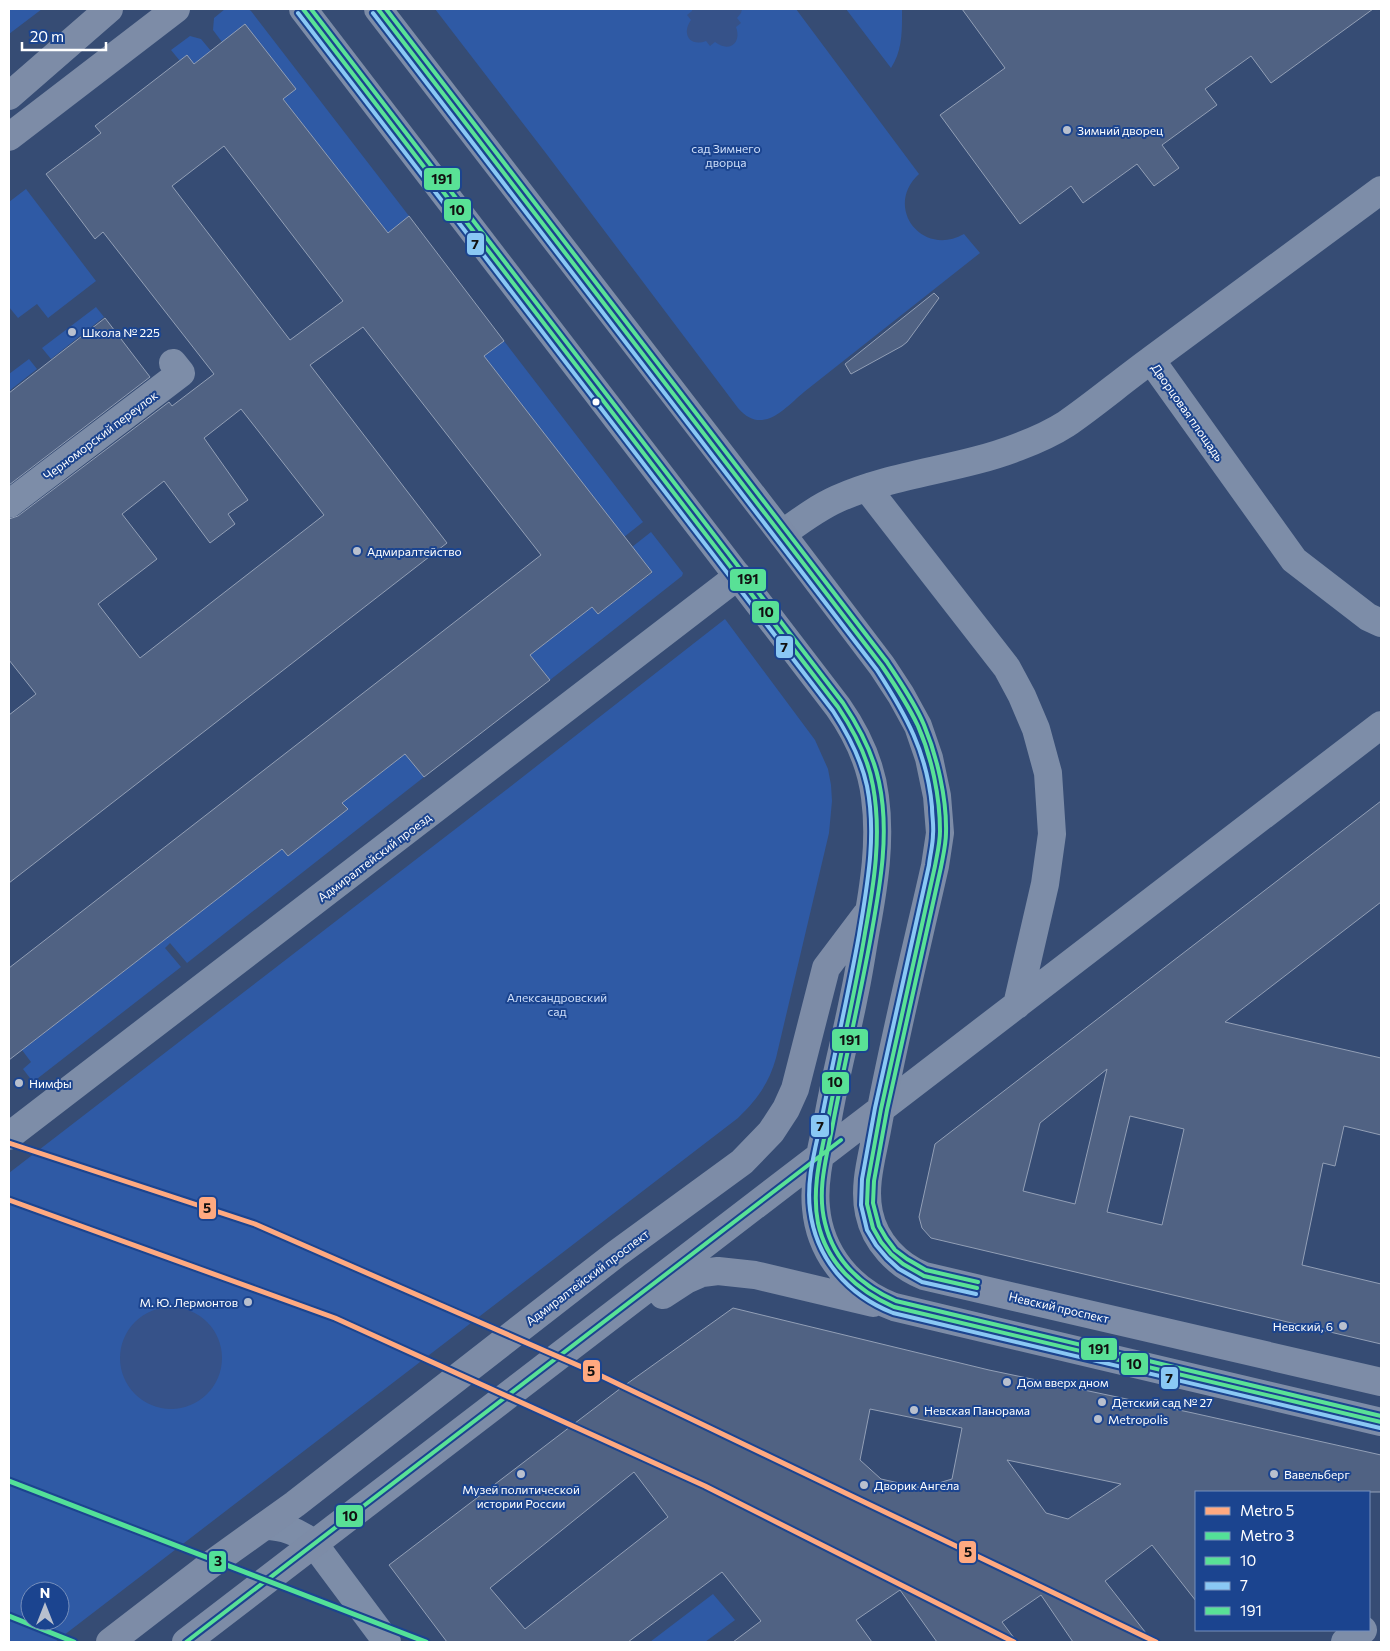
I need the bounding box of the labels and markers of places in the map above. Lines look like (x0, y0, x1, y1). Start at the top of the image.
place label: Зимний дворец (1077, 123, 1163, 137)
marker: Зимний дворец (1061, 124, 1073, 136)
place label: Школа № 225 (82, 325, 160, 339)
marker: Школа № 225 (66, 326, 78, 338)
unlabelled marker (591, 397, 601, 407)
place label: Адмиралтейство (367, 544, 462, 558)
marker: Адмиралтейство (351, 545, 363, 557)
place label: Нимфы (29, 1076, 72, 1090)
marker: Нимфы (13, 1077, 25, 1089)
place label: М. Ю. Лермонтов (140, 1295, 238, 1309)
marker: М. Ю. Лермонтов (242, 1296, 254, 1308)
place label: Невский, 6 (1273, 1319, 1333, 1333)
marker: Невский, 6 (1337, 1320, 1349, 1332)
place label: Дом вверх дном (1017, 1375, 1108, 1389)
marker: Дом вверх дном (1001, 1376, 1013, 1388)
place label: Детский сад № 27 (1112, 1395, 1213, 1409)
marker: Детский сад № 27 (1096, 1396, 1108, 1408)
place label: Невская Панорама (924, 1403, 1030, 1417)
marker: Невская Панорама (908, 1404, 920, 1416)
place label: Metropolis (1108, 1412, 1168, 1426)
marker: Metropolis (1092, 1413, 1104, 1425)
place label: Вавельберг (1284, 1467, 1350, 1481)
marker: Музей политической истории России (515, 1468, 527, 1480)
marker: Вавельберг (1268, 1468, 1280, 1480)
place label: Дворик Ангела (874, 1478, 959, 1492)
marker: Дворик Ангела (858, 1479, 870, 1491)
place label: Музей политической истории России (462, 1482, 580, 1510)

